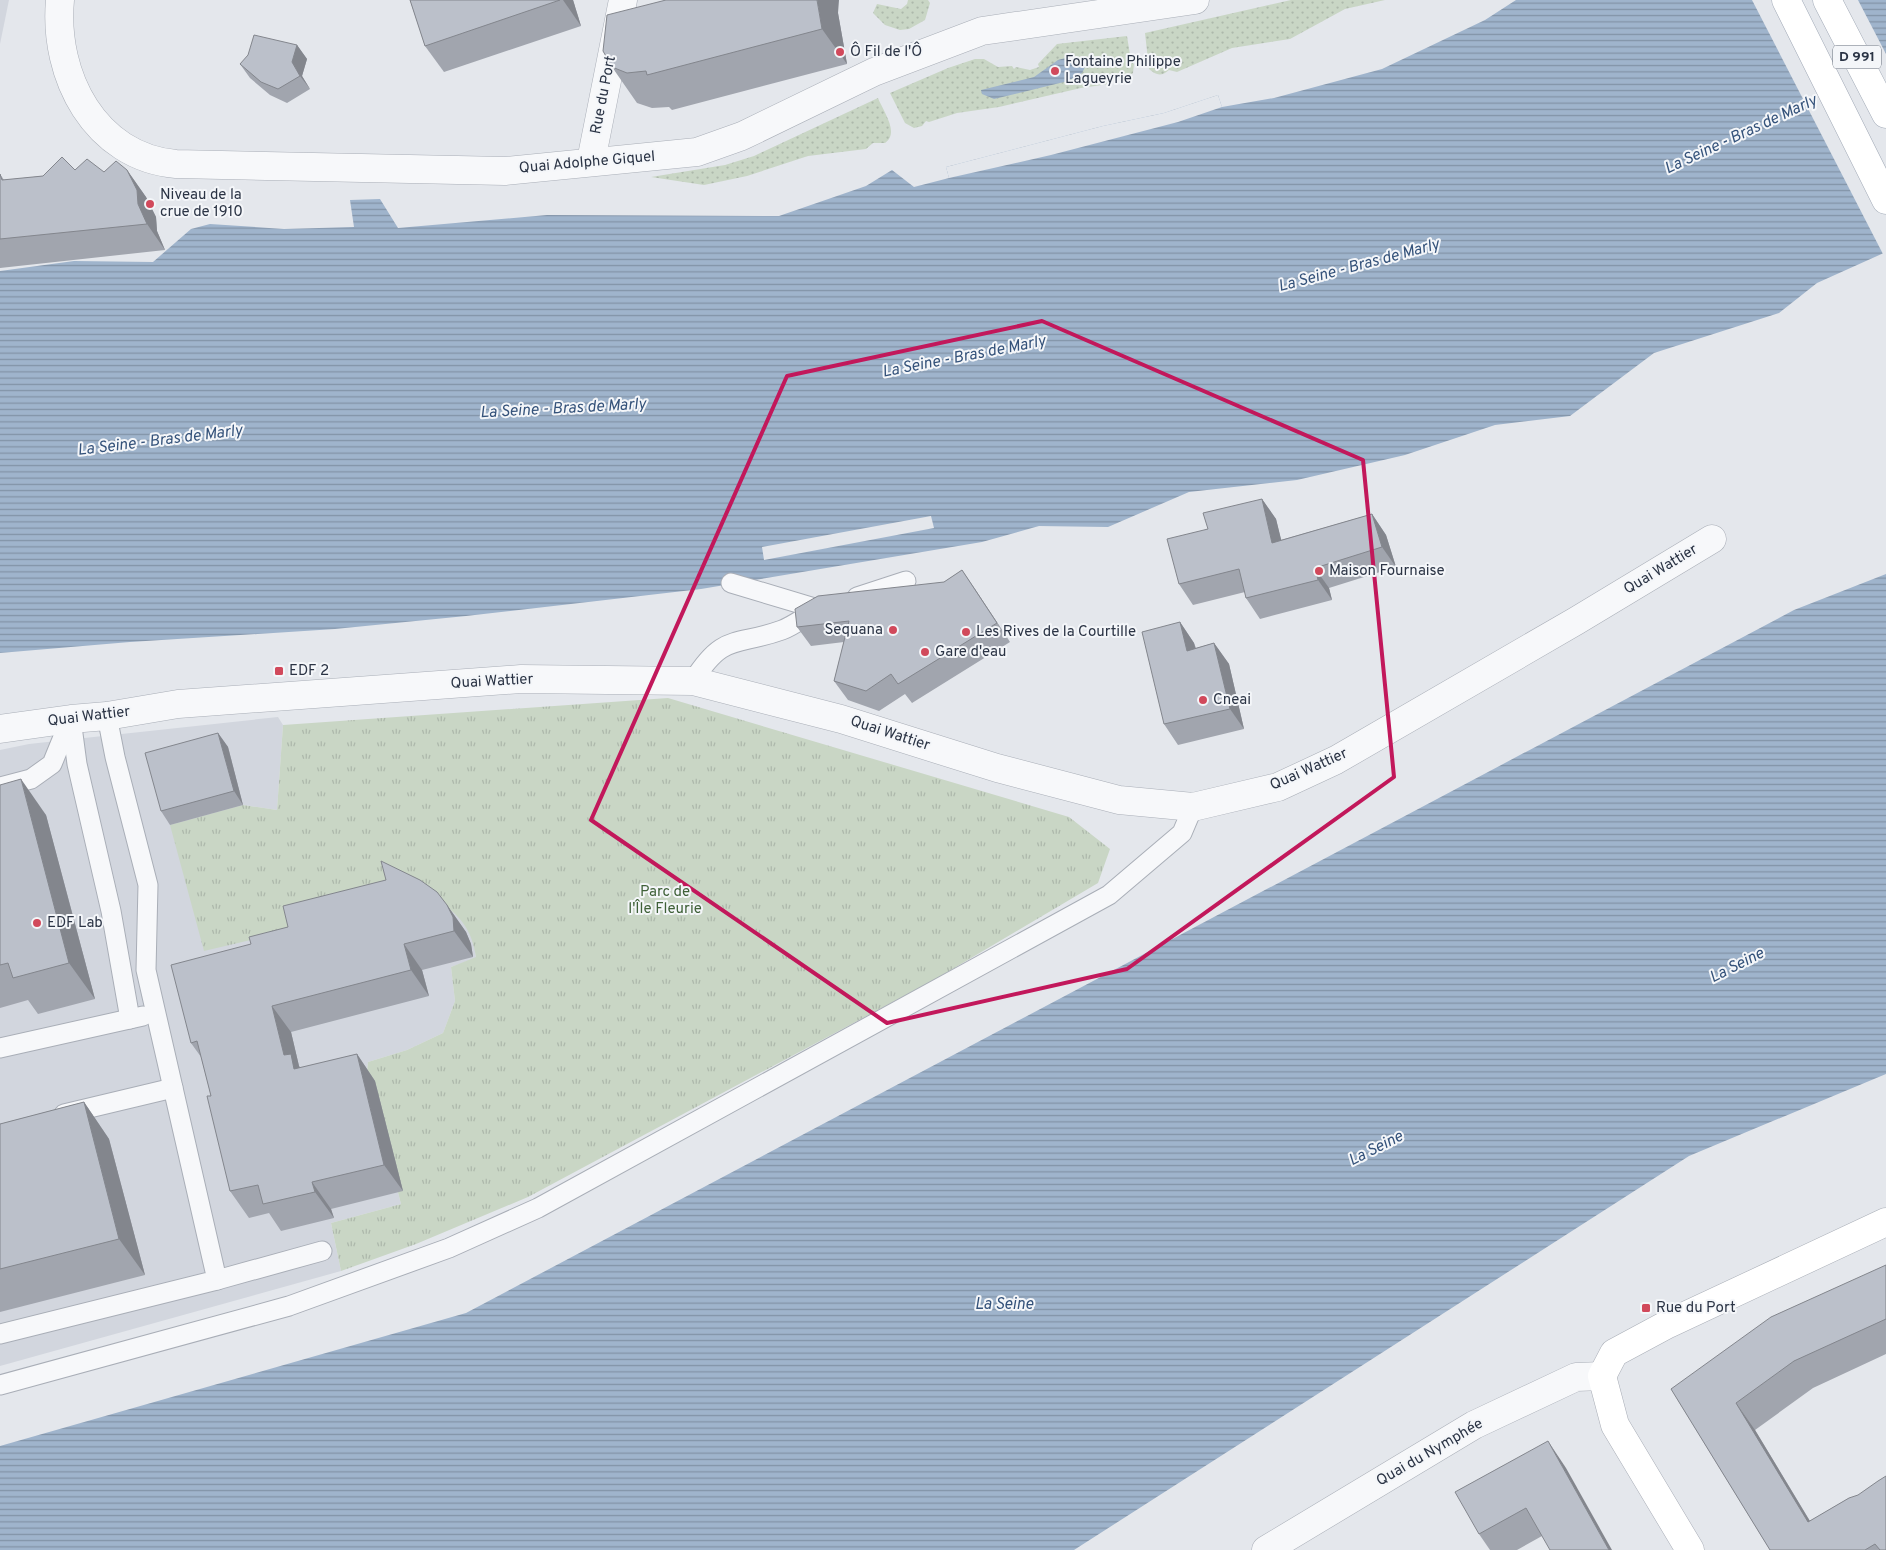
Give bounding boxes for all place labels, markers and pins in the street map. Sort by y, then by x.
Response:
place label: Ô Fil de l'Ô [850,41,922,62]
marker: Ô Fil de l'Ô [834,46,846,58]
place label: Fontaine Philippe Lagueyrie [1065,53,1181,89]
marker: Fontaine Philippe Lagueyrie [1049,65,1061,77]
place label: Niveau de la crue de 1910 [160,186,243,222]
marker: Niveau de la crue de 1910 [144,198,156,210]
place label: Maison Fournaise [1329,562,1445,581]
marker: Maison Fournaise [1313,565,1325,577]
place label: Sequana [824,621,883,640]
place label: Les Rives de la Courtille [976,623,1136,642]
marker: Sequana [887,624,899,636]
marker: Les Rives de la Courtille [960,626,972,638]
place label: Gare d'eau [935,643,1006,662]
marker: Gare d'eau [919,646,931,658]
place label: EDF 2 [289,662,329,681]
marker: EDF 2 [273,665,285,677]
place label: Cneai [1213,691,1251,710]
marker: Cneai [1197,694,1209,706]
place label: EDF Lab [47,914,103,933]
marker: EDF Lab [31,917,43,929]
place label: Rue du Port [1656,1299,1736,1318]
marker: Rue du Port [1640,1302,1652,1314]

